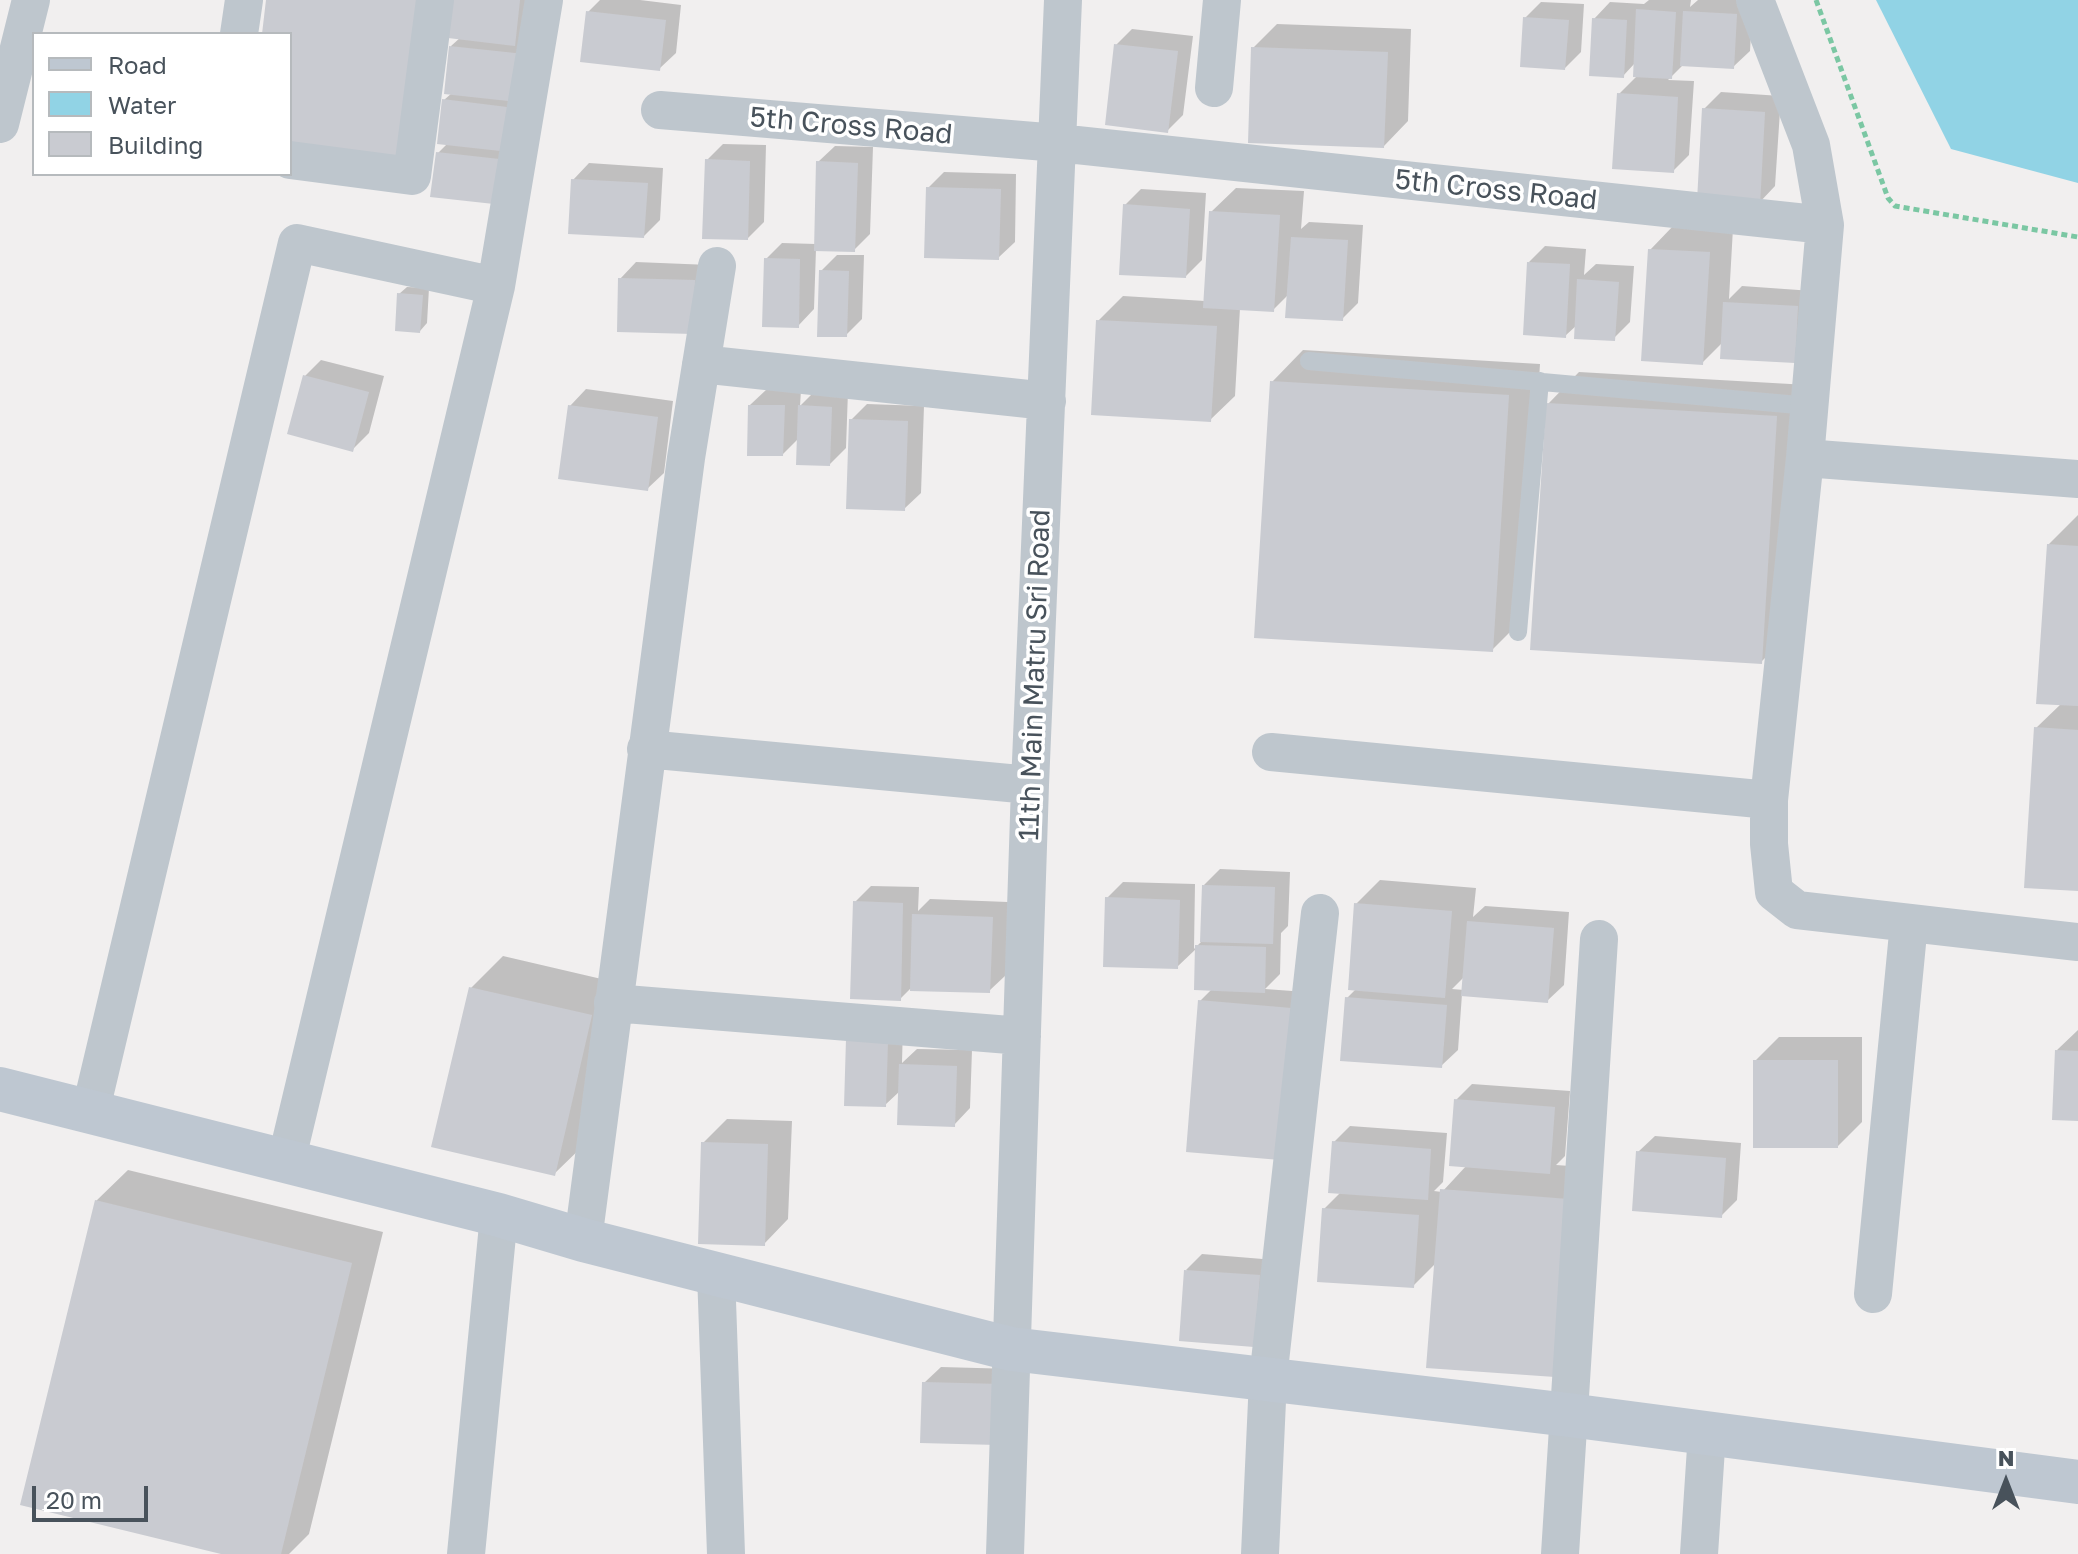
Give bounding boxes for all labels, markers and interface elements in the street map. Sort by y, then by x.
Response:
legend [32,32,292,176]
text: Road [108,50,167,79]
text: Water [108,90,176,119]
street label: 5th Cross Road [748,100,954,152]
text: Building [108,130,203,159]
street label: 5th Cross Road [1393,163,1599,217]
street label: 11th Main Matru Sri Road [1012,509,1058,841]
north arrow [1966,1442,2046,1522]
text: N [1998,1444,2014,1471]
scale bar [36,1470,152,1520]
text: 20 m [46,1485,102,1514]

